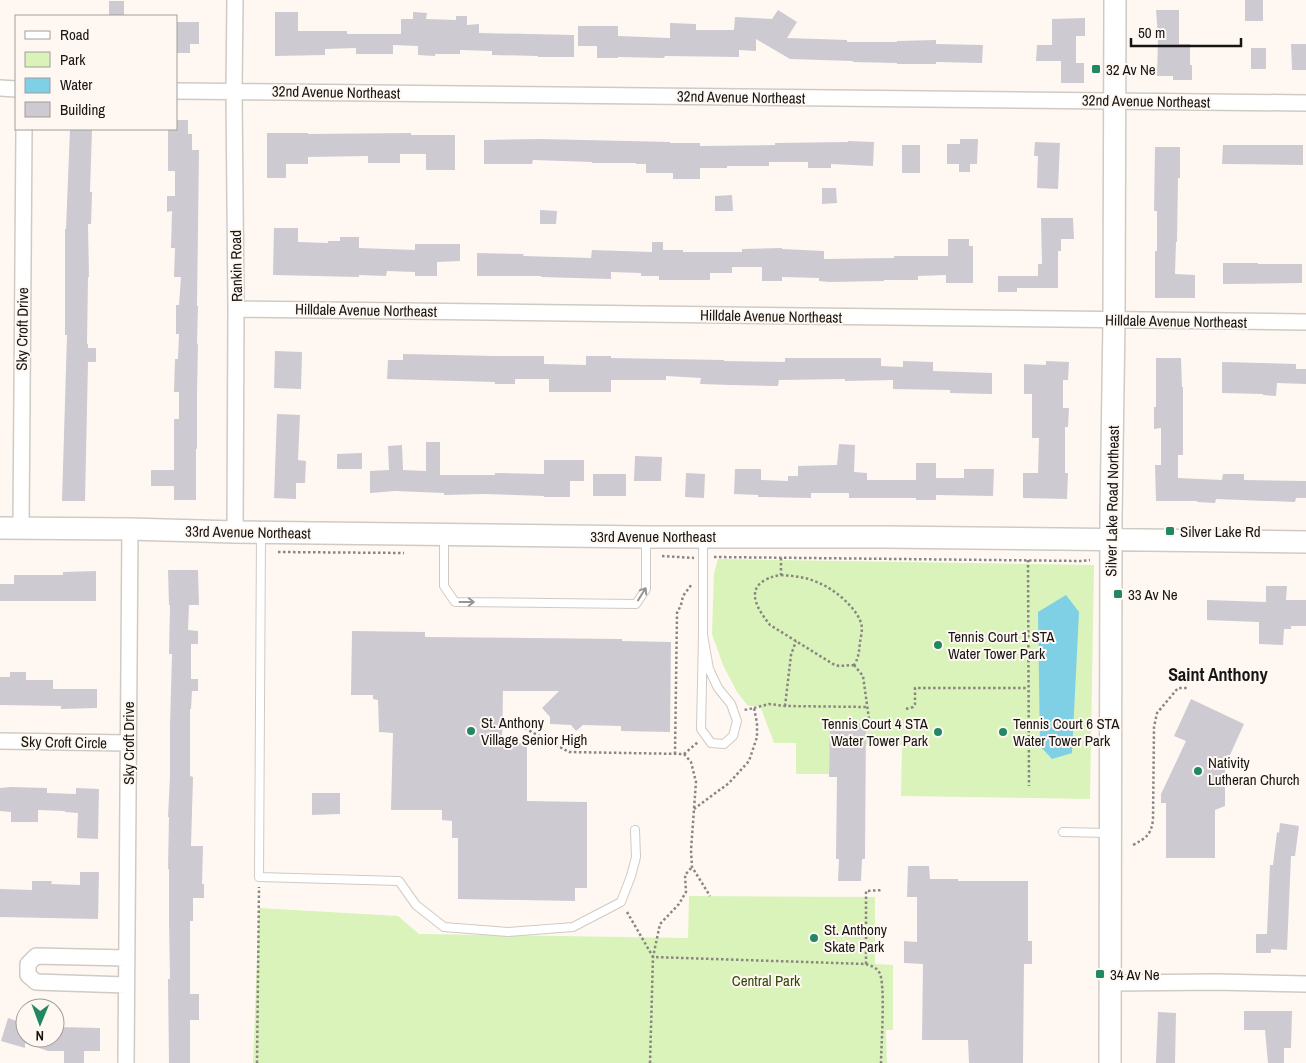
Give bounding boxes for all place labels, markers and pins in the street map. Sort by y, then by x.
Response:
place label: 32 Av Ne [1106,59,1156,80]
marker: 32 Av Ne [1090,63,1102,75]
place label: Silver Lake Rd [1180,521,1261,542]
marker: Silver Lake Rd [1164,525,1176,537]
place label: 33 Av Ne [1128,584,1178,605]
marker: 33 Av Ne [1112,588,1124,600]
place label: Tennis Court 1 STA Water Tower Park [948,626,1055,664]
marker: Tennis Court 1 STA Water Tower Park [932,639,944,651]
place label: St. Anthony Village Senior High [481,712,587,750]
place label: Tennis Court 4 STA Water Tower Park [822,713,929,751]
place label: Tennis Court 6 STA Water Tower Park [1013,713,1120,751]
marker: St. Anthony Village Senior High [465,725,477,737]
marker: Tennis Court 4 STA Water Tower Park [932,726,944,738]
marker: Tennis Court 6 STA Water Tower Park [997,726,1009,738]
place label: Nativity Lutheran Church [1208,752,1300,790]
marker: Nativity Lutheran Church [1192,765,1204,777]
place label: St. Anthony Skate Park [824,919,888,957]
marker: St. Anthony Skate Park [808,932,820,944]
place label: 34 Av Ne [1110,964,1160,985]
marker: 34 Av Ne [1094,968,1106,980]

